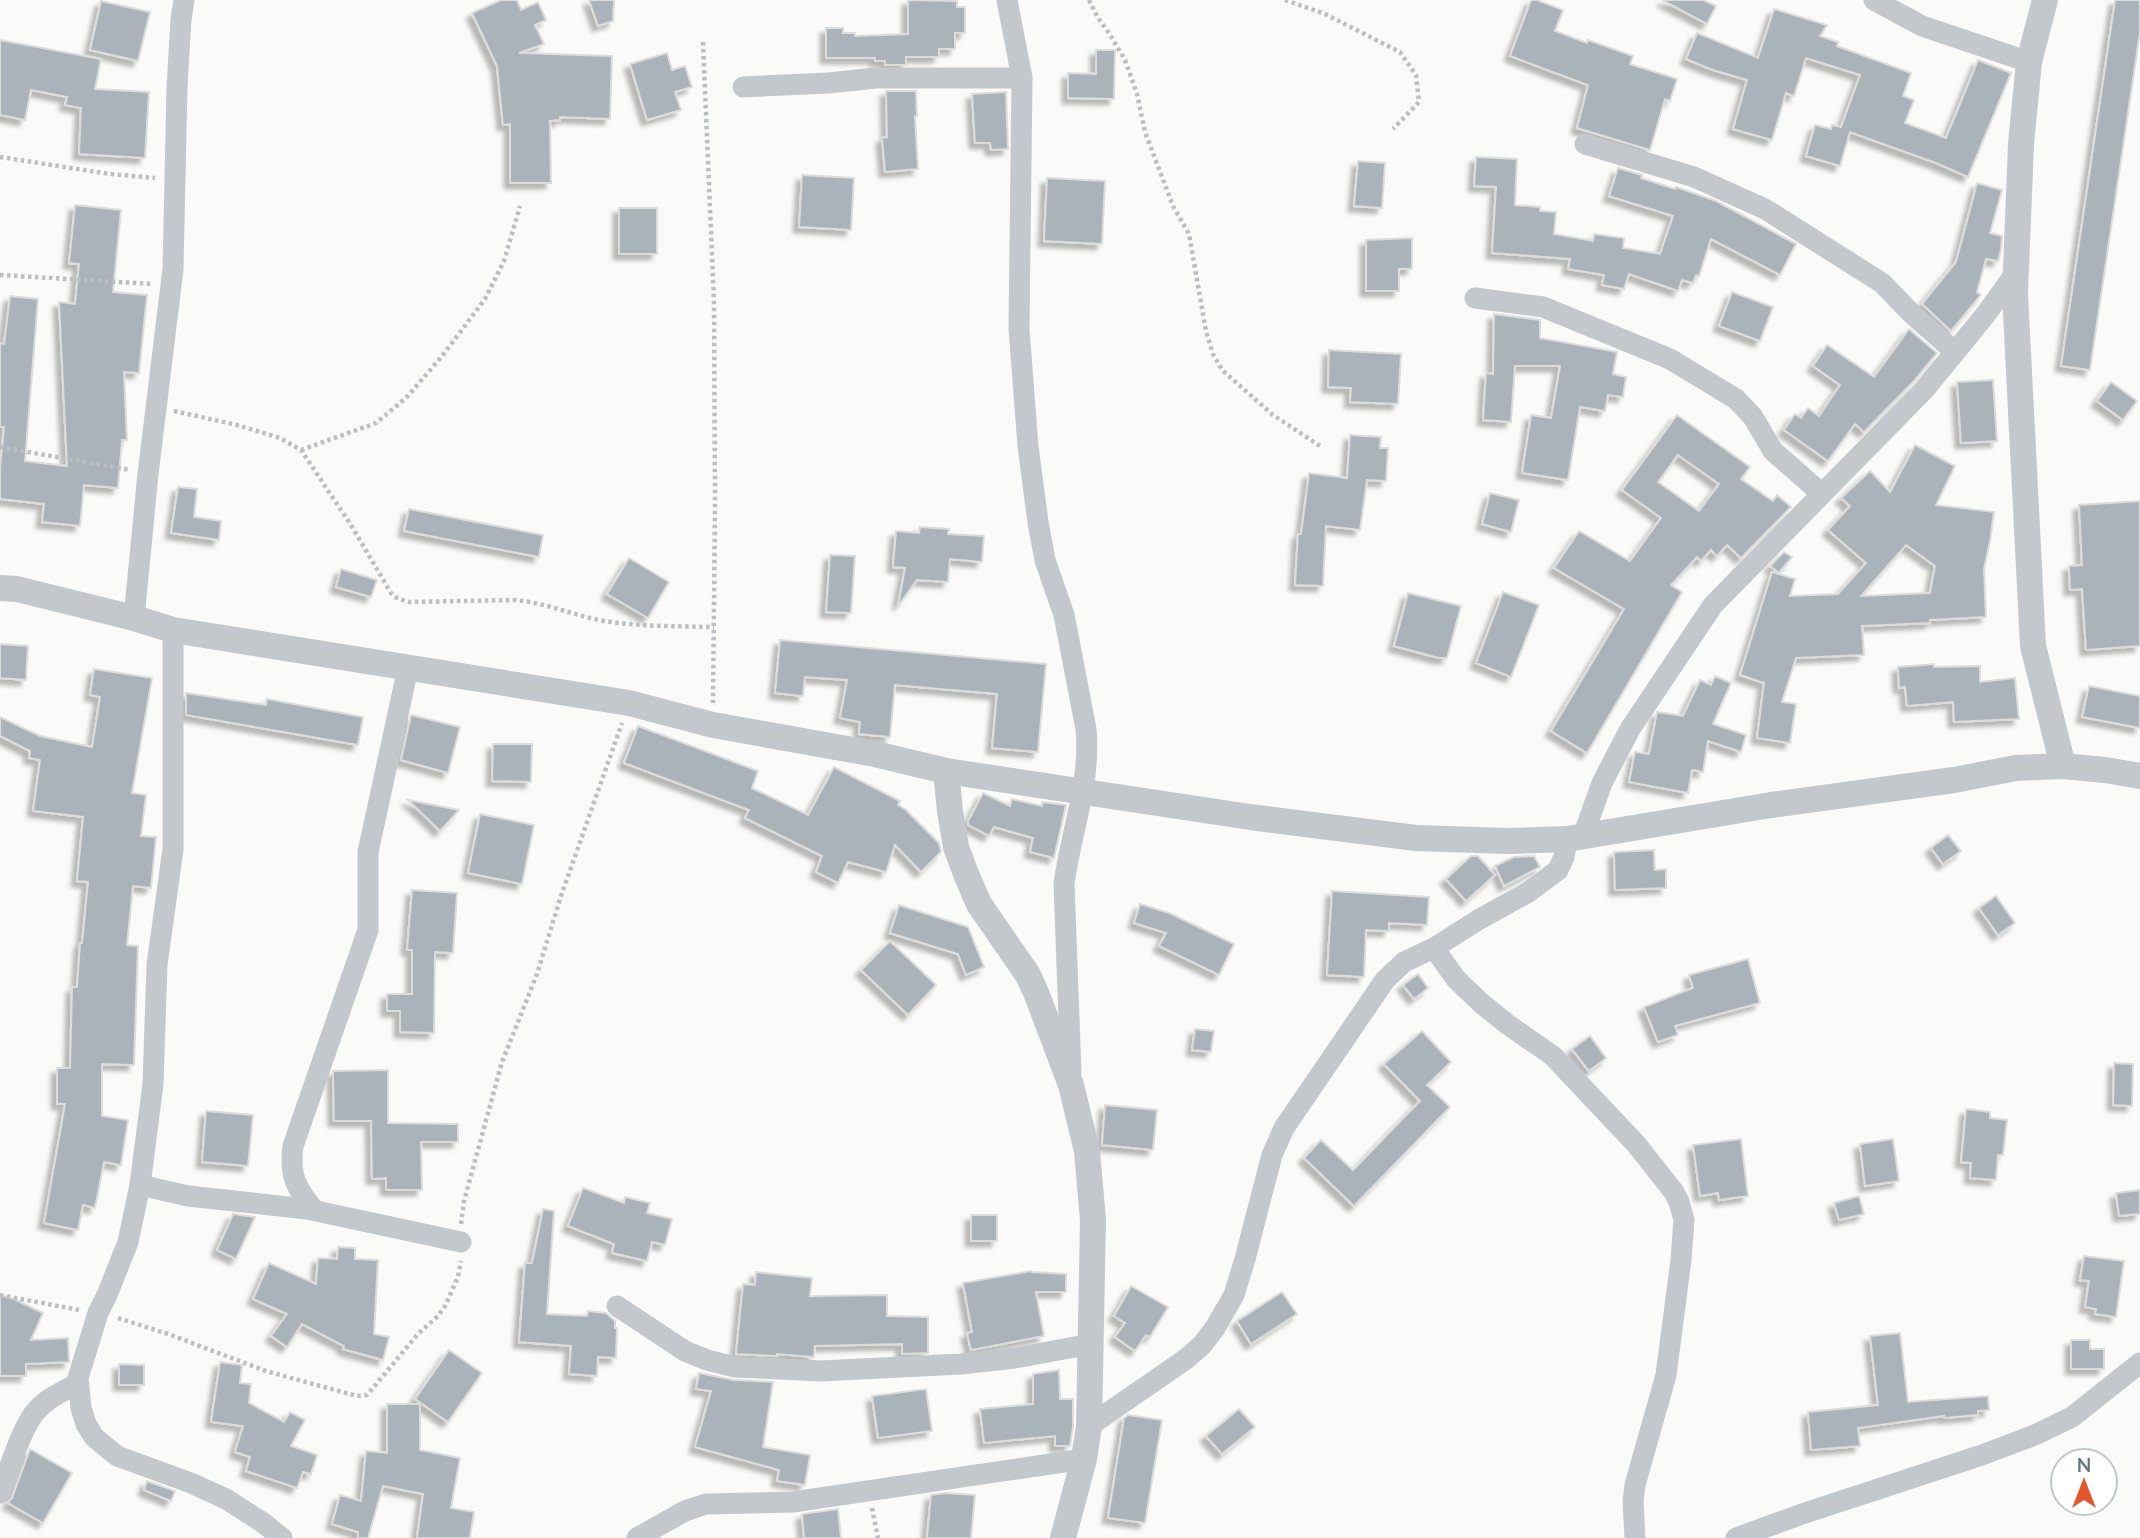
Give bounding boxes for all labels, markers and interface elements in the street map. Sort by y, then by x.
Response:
north arrow [2049,1447,2119,1517]
text: N [2077,1453,2091,1476]

